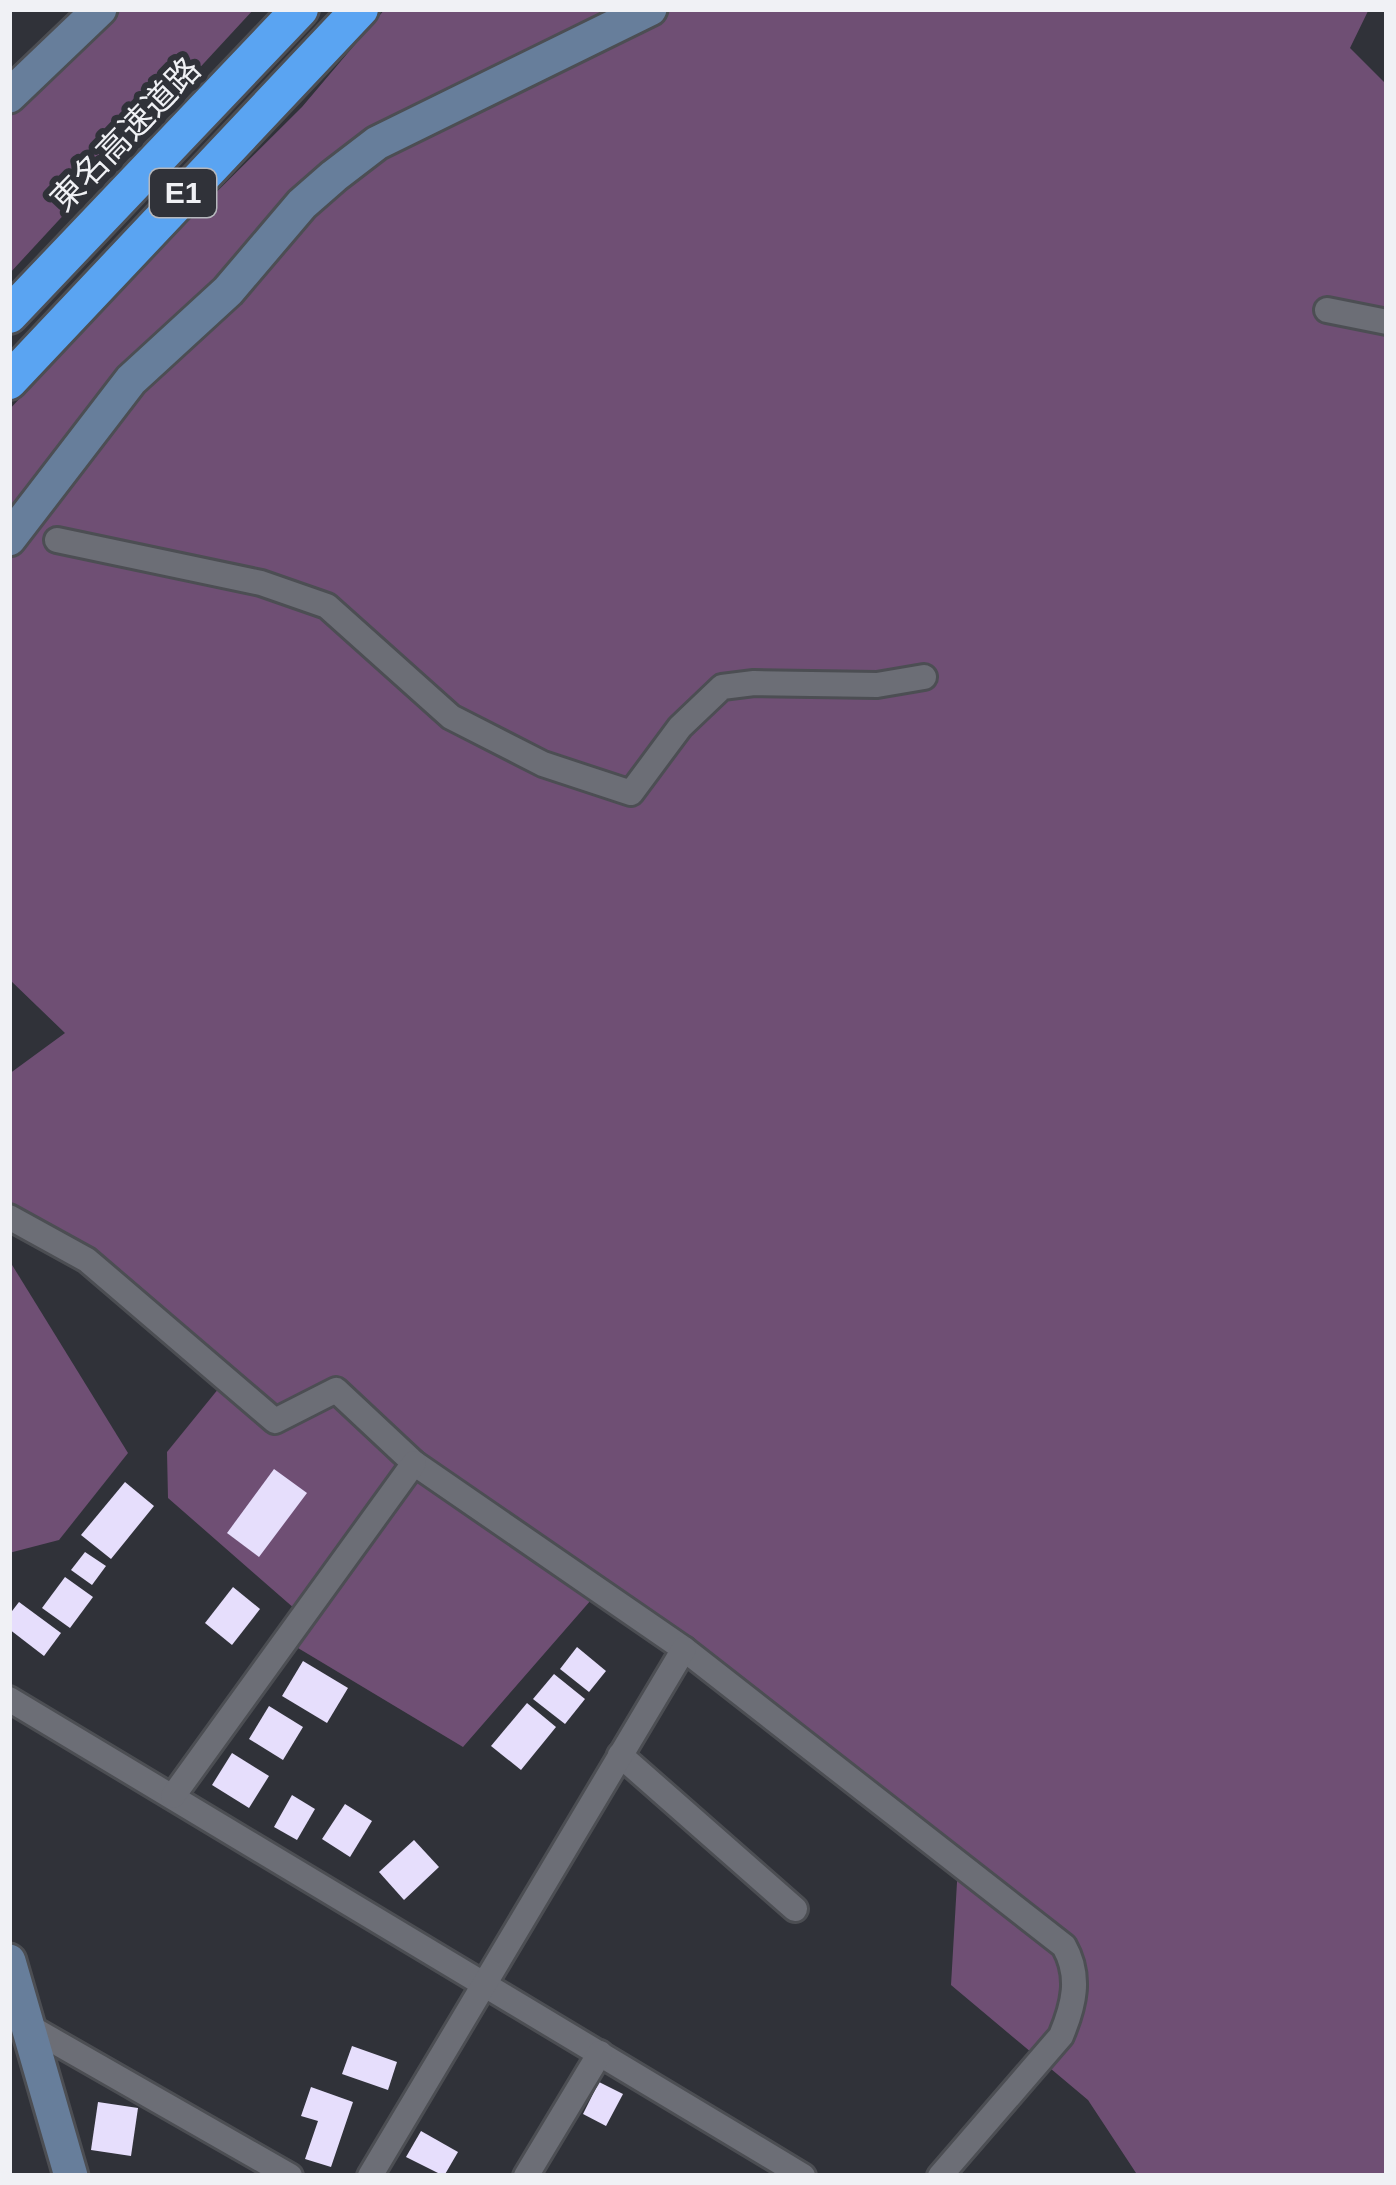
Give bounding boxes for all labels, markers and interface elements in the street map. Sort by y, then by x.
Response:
street label: 東名高速道路 [43,50,207,218]
road number: E1 [150,169,216,217]

